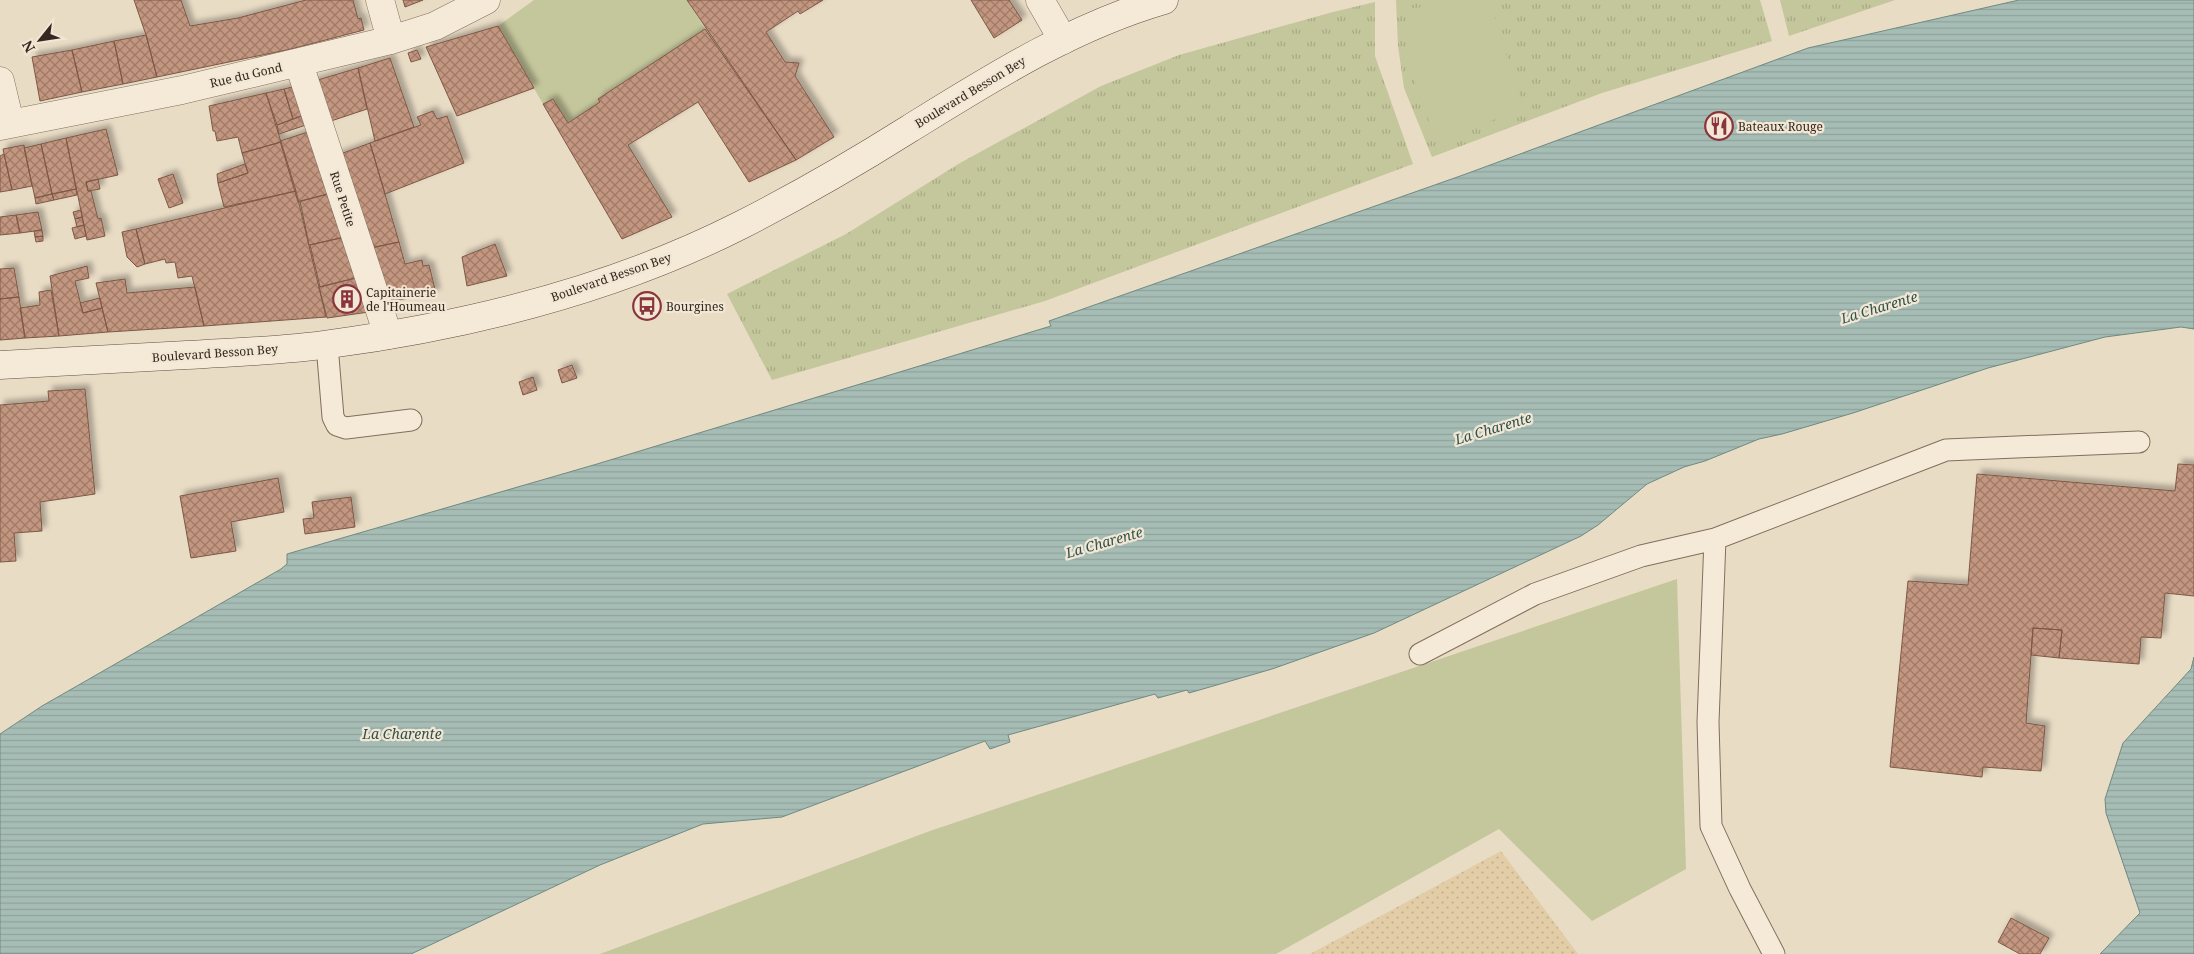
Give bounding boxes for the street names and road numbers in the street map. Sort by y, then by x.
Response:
street label: Boulevard Besson Bey [911,52,1029,132]
street label: Rue du Gond [208,58,284,92]
street label: Rue Petite [326,169,360,229]
street label: Boulevard Besson Bey [549,248,674,306]
street label: Boulevard Besson Bey [151,340,279,366]

